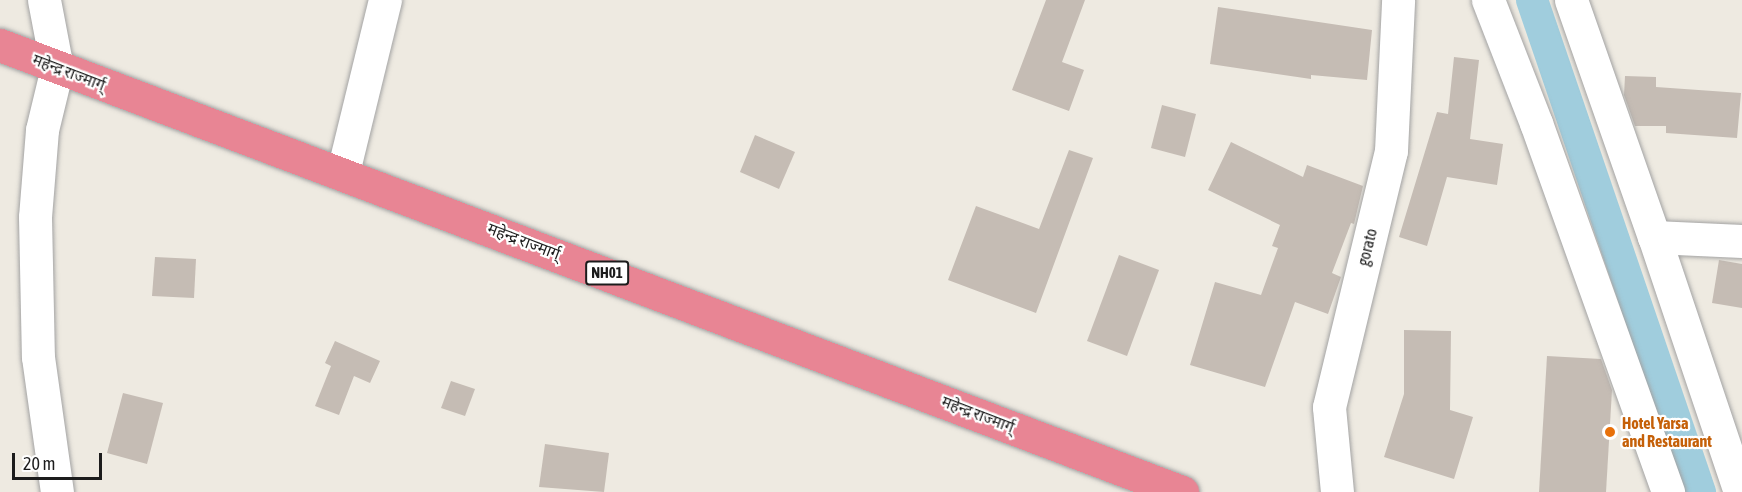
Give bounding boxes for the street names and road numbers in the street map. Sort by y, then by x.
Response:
street label: महेन्द्र राज्मार्ग् [30,49,108,95]
street label: महेन्द्र राज्मार्ग् [485,218,563,264]
street label: gorato [1353,226,1381,268]
road number: NH01 [584,261,630,285]
street label: महेन्द्र राज्मार्ग् [939,391,1017,437]

